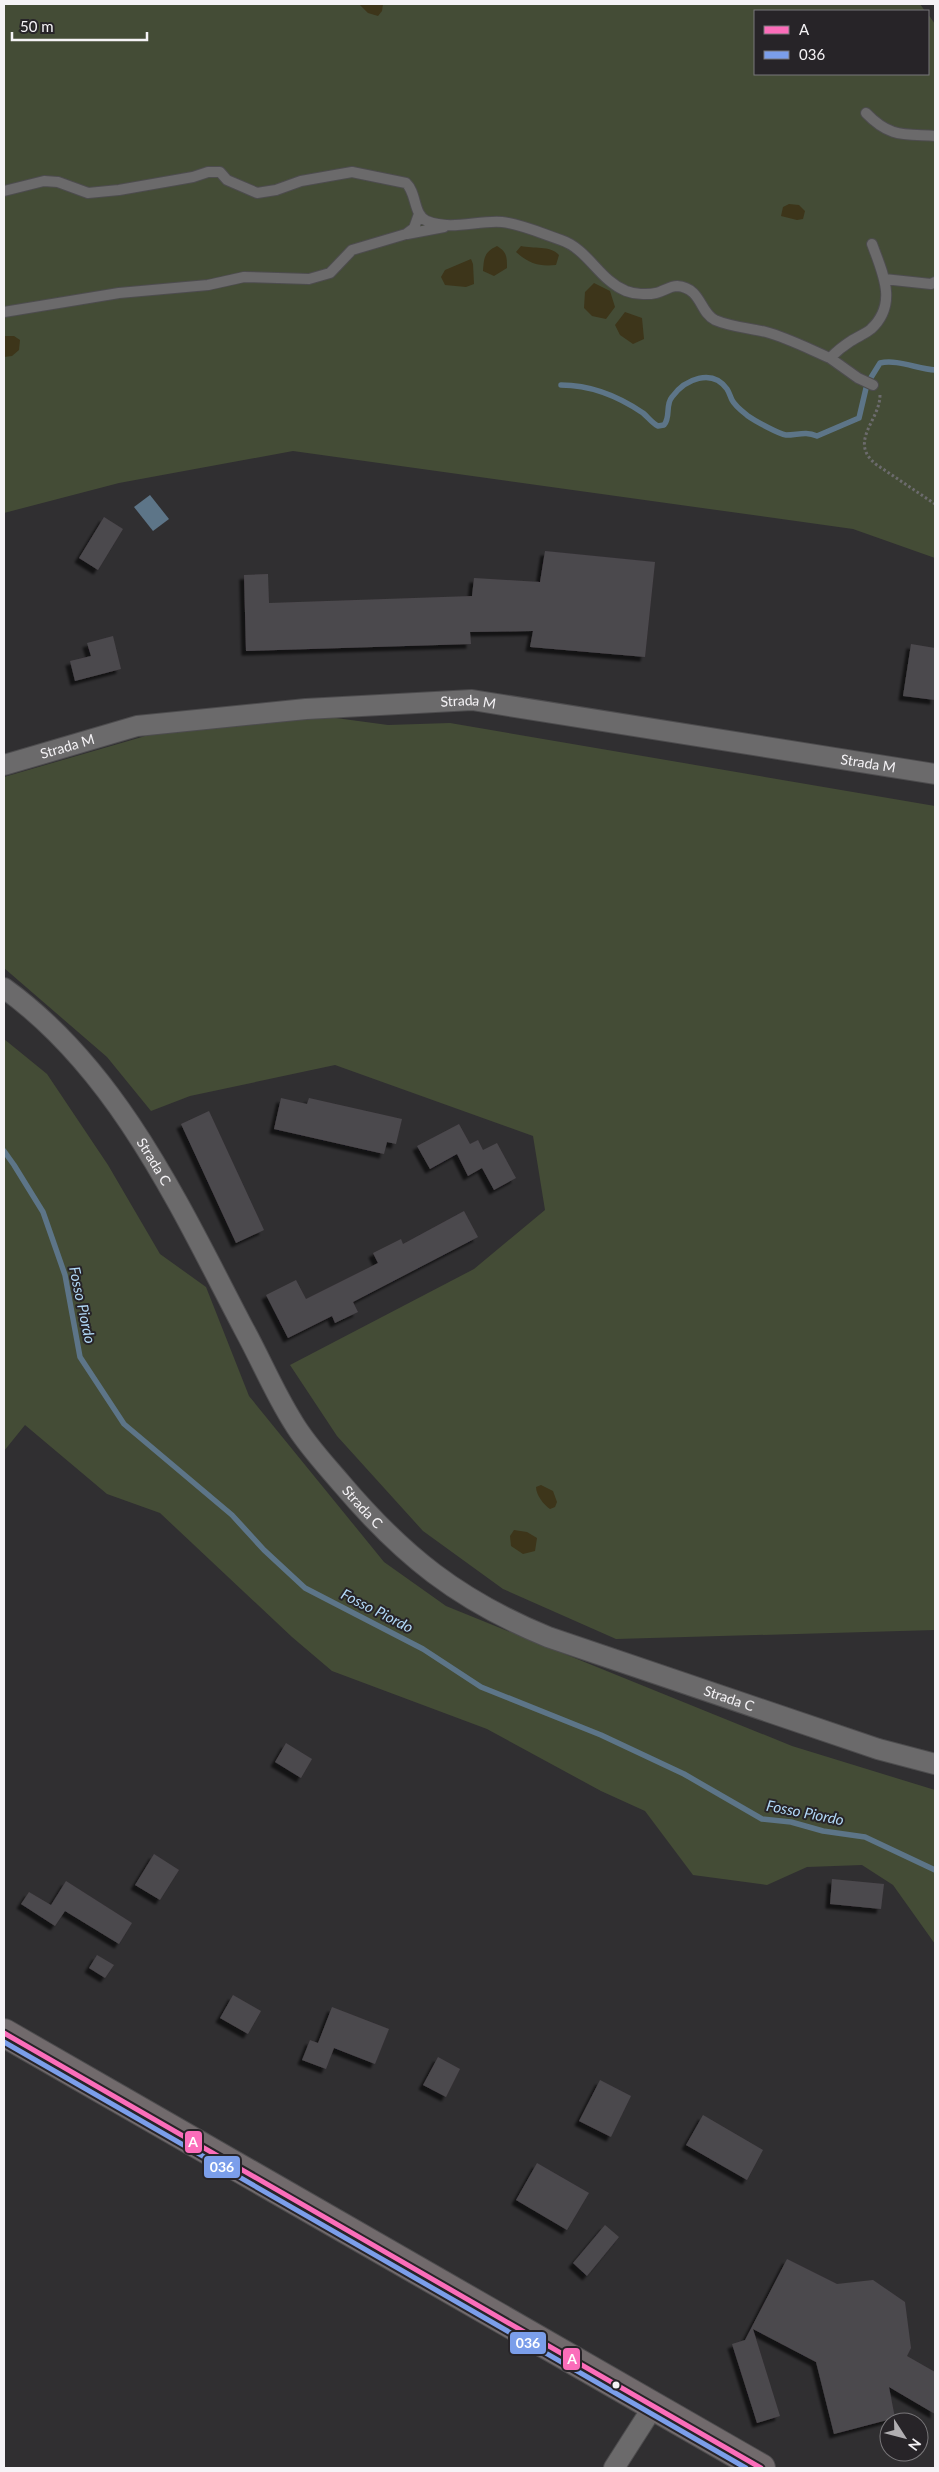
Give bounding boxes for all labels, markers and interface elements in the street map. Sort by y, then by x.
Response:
scale bar [12,10,148,42]
legend [754,10,929,75]
text: 50 m [20,17,54,35]
text: A [799,20,810,38]
text: 036 [799,45,825,63]
street label: Strada M [440,691,497,712]
street label: Strada M [38,730,96,762]
street label: Strada M [840,750,897,776]
street label: Strada C [134,1135,175,1189]
water label: Fosso Piordo [66,1265,100,1345]
street label: Strada C [339,1482,387,1532]
water label: Fosso Piordo [338,1584,417,1636]
street label: Strada C [702,1682,757,1715]
water label: Fosso Piordo [765,1796,846,1828]
line badge: A [184,2130,203,2154]
text: A [187,2133,198,2150]
line badge: 036 [203,2155,241,2179]
text: 036 [210,2158,234,2175]
line badge: 036 [509,2331,547,2355]
text: 036 [516,2334,540,2351]
line badge: A [562,2347,581,2371]
text: A [566,2350,577,2367]
unlabelled marker [611,2380,621,2390]
north arrow [879,2412,929,2462]
text: N [905,2436,925,2454]

